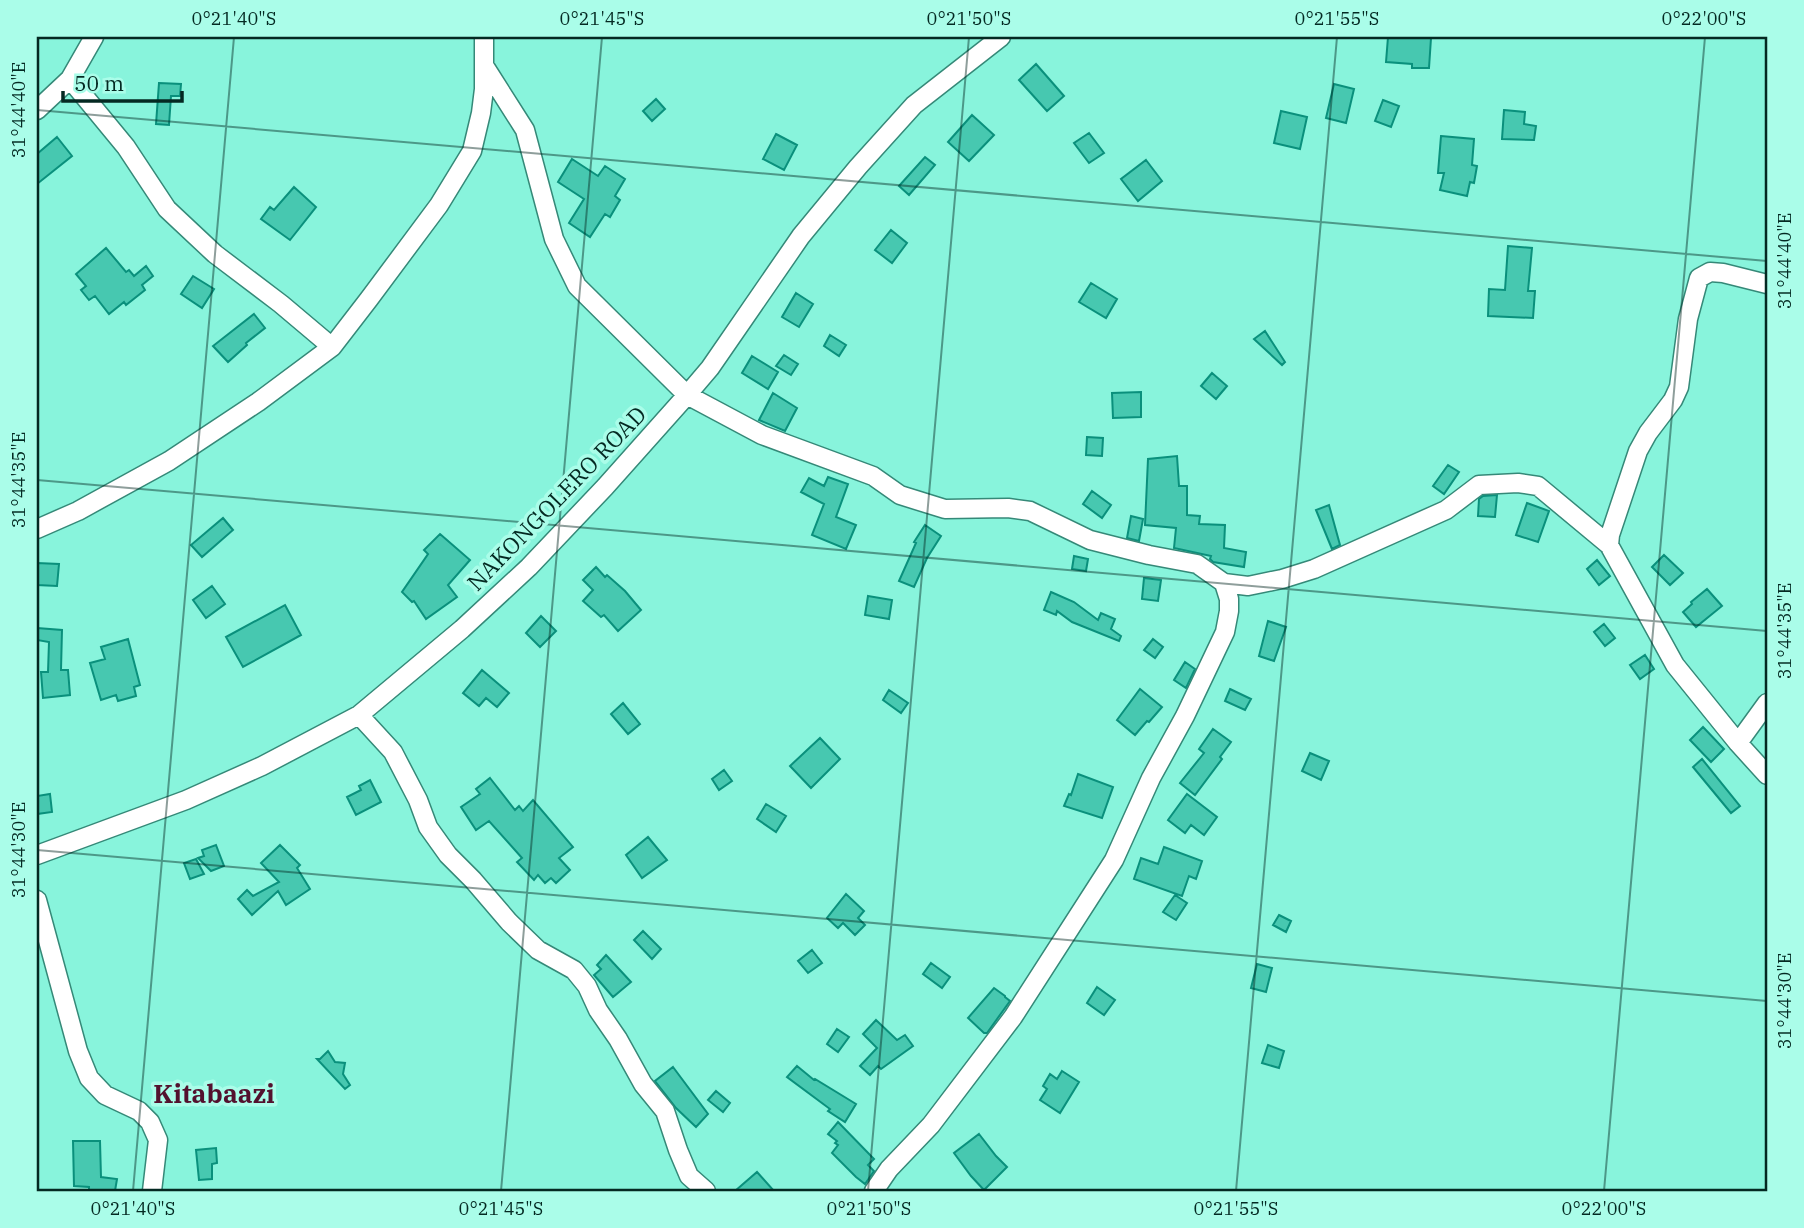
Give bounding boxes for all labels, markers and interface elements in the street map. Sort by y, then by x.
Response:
text: 0°21'40"S [192,7,276,30]
text: 0°21'45"S [560,7,644,30]
text: 0°21'50"S [927,7,1011,30]
text: 0°21'55"S [1295,7,1379,30]
text: 0°22'00"S [1662,7,1746,30]
scale bar [63,60,182,104]
text: 31°44'40"E [7,62,30,158]
text: 50 m [74,69,124,97]
text: 31°44'40"E [1773,213,1796,309]
street label: NAKONGOLERO ROAD [460,399,652,597]
text: 31°44'35"E [7,432,30,528]
text: 31°44'35"E [1773,583,1796,679]
text: 31°44'30"E [7,802,30,898]
text: 31°44'30"E [1773,953,1796,1049]
district label: Kitabaazi [153,1076,275,1110]
text: 0°21'40"S [91,1197,175,1220]
text: 0°21'45"S [459,1197,543,1220]
text: 0°21'50"S [827,1197,911,1220]
text: 0°21'55"S [1194,1197,1278,1220]
text: 0°22'00"S [1562,1197,1646,1220]

